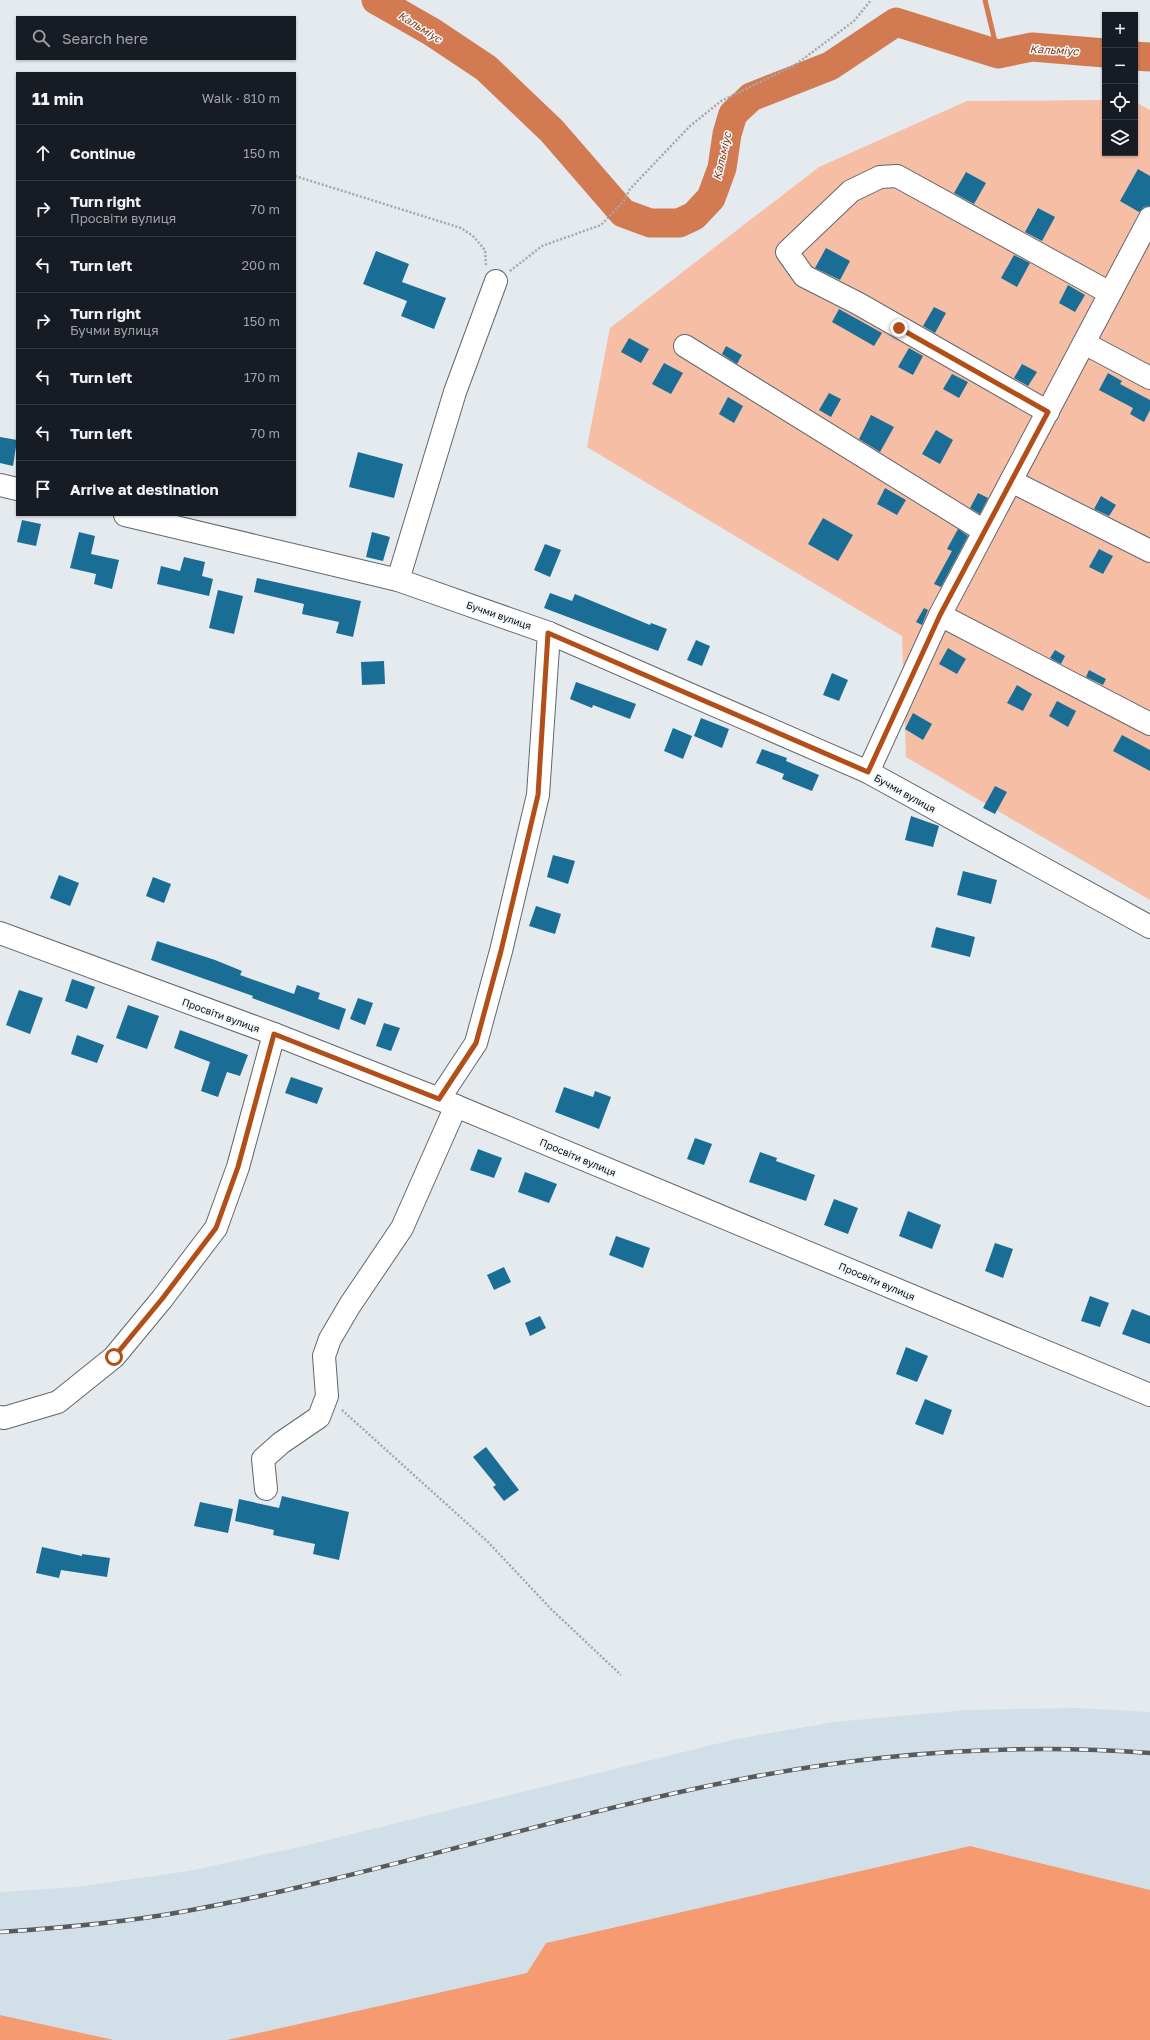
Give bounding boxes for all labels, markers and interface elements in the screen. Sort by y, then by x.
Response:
water label: Кальміус [396,8,445,46]
map controls [1102,12,1138,156]
button: + [1102,12,1138,48]
search box [16,16,296,60]
icon: search [30,27,52,49]
text: Search here [62,29,148,47]
water label: Кальміус [1029,42,1080,58]
button: − [1102,48,1138,84]
button: locate [1102,84,1138,120]
text: 11 min [32,88,84,109]
text: Walk · 810 m [202,90,280,106]
button: layers [1102,120,1138,156]
water label: Кальміус [710,130,735,181]
icon: ahead [32,142,54,164]
text: Continue [70,144,136,162]
text: 150 m [243,145,280,161]
text: Turn right [70,192,141,210]
icon: right [32,198,54,220]
text: 70 m [250,201,280,217]
text: Просвіти вулиця [70,210,176,226]
icon: left [32,254,54,276]
text: Turn left [70,256,132,274]
text: 200 m [242,257,280,273]
text: Turn right [70,304,141,322]
icon: right [32,310,54,332]
text: 150 m [243,313,280,329]
route end [890,319,908,337]
text: Бучми вулиця [70,322,159,338]
icon: left [32,366,54,388]
text: Turn left [70,368,132,386]
text: 170 m [244,369,280,385]
icon: left [32,422,54,444]
text: Turn left [70,424,132,442]
text: 70 m [250,425,280,441]
icon: arrive [32,478,54,500]
text: Arrive at destination [70,480,219,498]
street label: Бучми вулиця [465,598,533,632]
street label: Бучми вулиця [872,771,938,815]
street label: Просвіти вулиця [181,995,261,1035]
street label: Просвіти вулиця [538,1136,618,1178]
street label: Просвіти вулиця [837,1260,917,1302]
route start [105,1348,123,1366]

